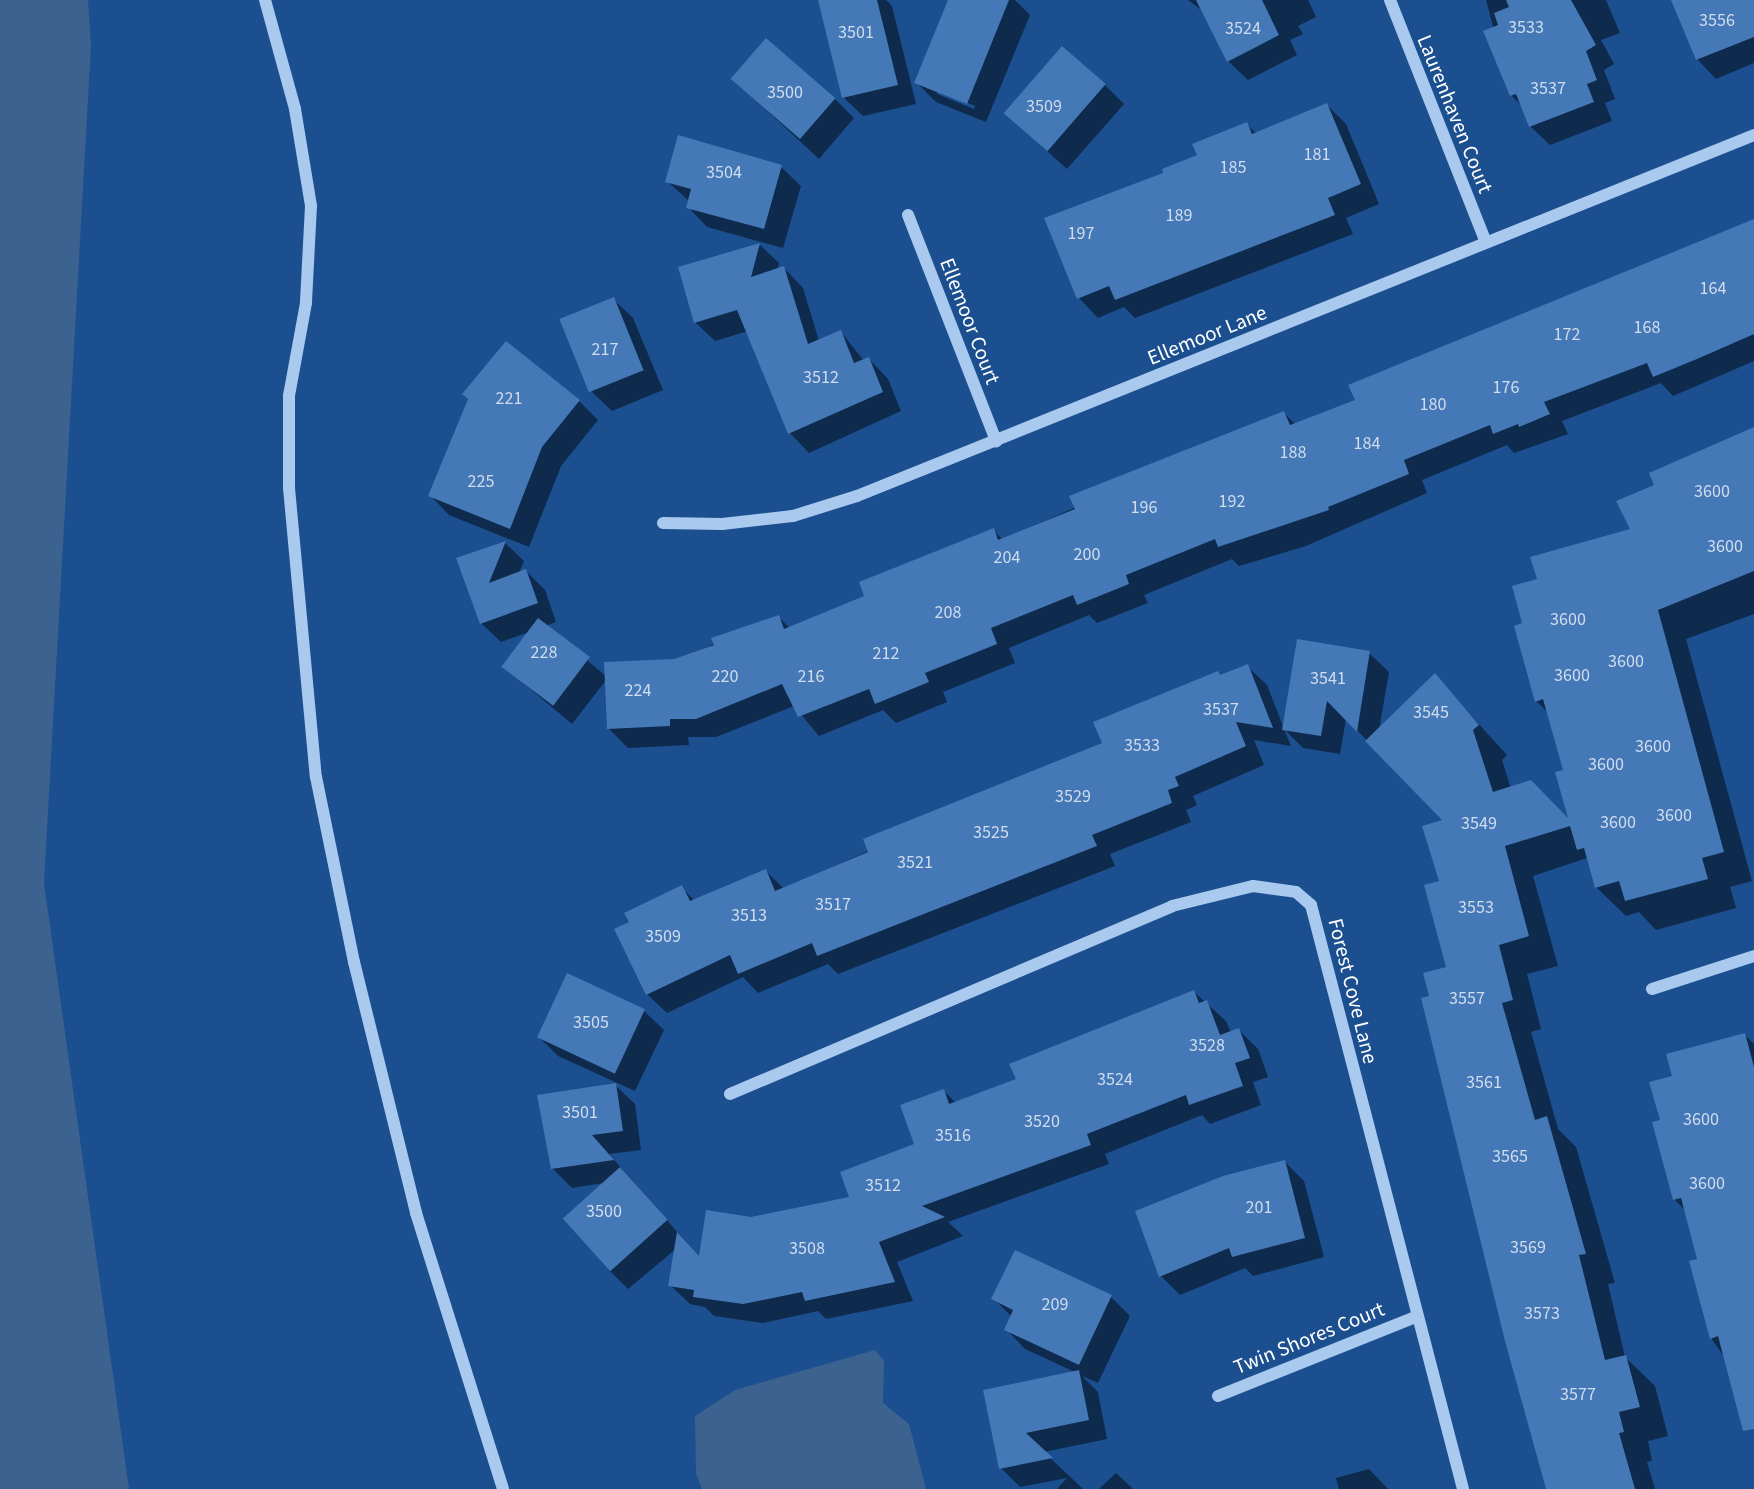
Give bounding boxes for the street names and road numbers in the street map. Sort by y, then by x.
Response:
street label: Laurenhaven Court [1412,31,1498,197]
street label: Ellemoor Court [934,254,1006,388]
street label: Ellemoor Lane [1144,300,1270,370]
street label: Forest Cove Lane [1323,916,1383,1066]
street label: Twin Shores Court [1230,1296,1388,1380]

